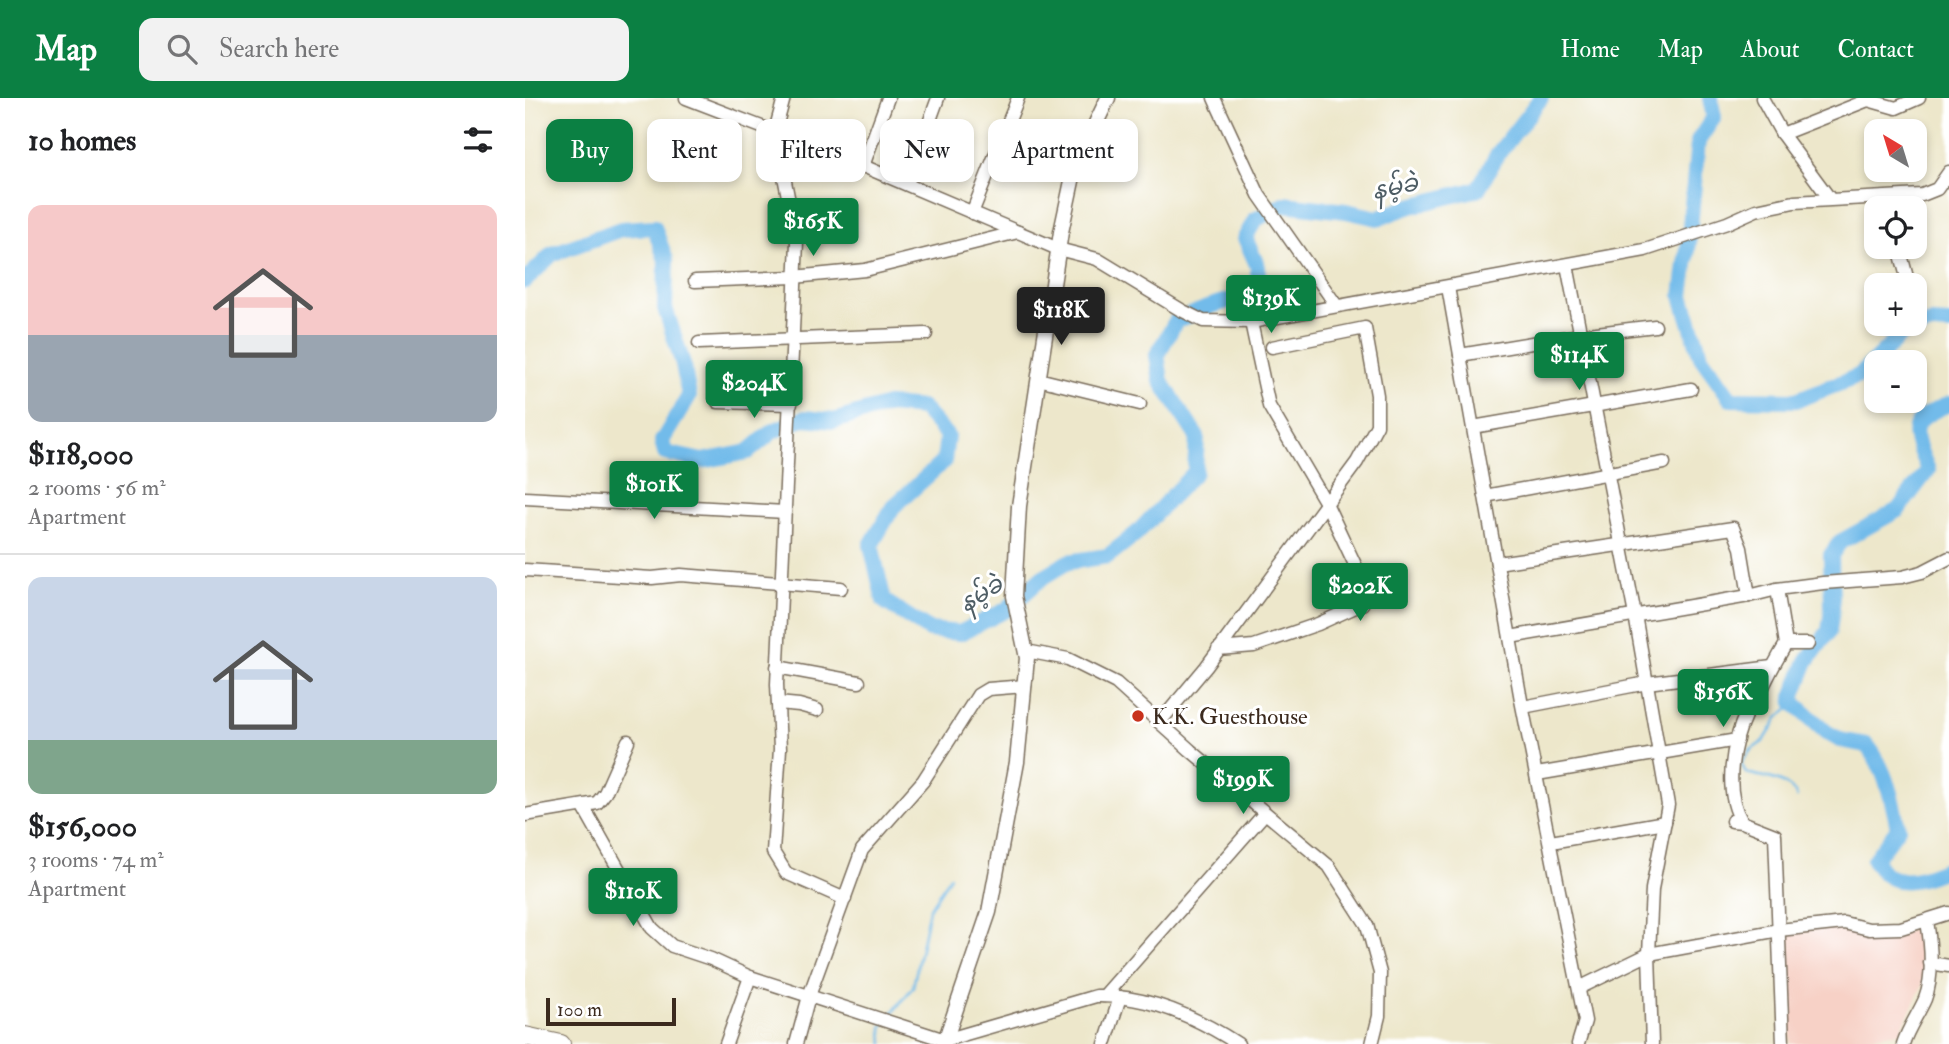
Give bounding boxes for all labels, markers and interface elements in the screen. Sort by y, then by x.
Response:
search box [139,18,629,81]
text: Map [35,29,97,70]
icon: search [163,30,201,68]
text: Search here [219,33,339,65]
text: Home [1560,34,1620,65]
text: Map [1658,34,1703,65]
text: About [1741,34,1800,65]
text: Contact [1838,34,1914,65]
chip: Buy [546,119,633,182]
chip: Rent [647,119,742,182]
chip: Filters [756,119,866,182]
chip: New [880,119,974,182]
chip: Apartment [988,119,1138,182]
north arrow [1864,119,1927,182]
map controls [1864,119,1927,413]
icon: filters [459,121,497,159]
text: 10 homes [28,122,136,159]
water label: နမ့်ခဲ [1369,165,1422,211]
button: locate [1864,196,1927,259]
pin: $165K [764,198,862,258]
text: $165K [784,206,842,235]
icon: home [200,250,326,376]
button: + [1864,273,1927,336]
pin: $139K [1222,275,1320,335]
text: $139K [1242,283,1300,312]
pin: $118K [1012,288,1110,347]
text: $118K [1033,295,1089,324]
pin: $114K [1530,332,1628,392]
text: $114K [1550,340,1608,369]
button: − [1864,350,1927,413]
pin: $204K [705,360,803,420]
text: $204K [722,368,786,397]
text: $118,000 [28,436,134,473]
pin: $101K [605,462,703,521]
text: $101K [625,469,683,498]
text: 2 rooms · 56 m² [28,473,166,502]
text: Apartment [28,502,126,531]
pin: $202K [1311,564,1409,623]
water label: နမ့်ခဲ [952,567,1012,623]
text: $202K [1328,571,1392,600]
icon: home [200,622,326,748]
pin: $156K [1674,670,1772,729]
text: $156K [1694,677,1752,706]
place label: K.K. Guesthouse [1152,702,1308,731]
marker: K.K. Guesthouse [1130,708,1146,724]
pin: $199K [1194,756,1292,816]
text: $199K [1213,764,1273,793]
text: $156,000 [28,808,137,845]
text: 3 rooms · 74 m² [28,845,164,874]
pin: $110K [584,868,682,928]
text: Apartment [28,874,126,903]
text: $110K [604,876,662,905]
scale bar [546,995,675,1027]
text: 100 m [557,998,602,1022]

